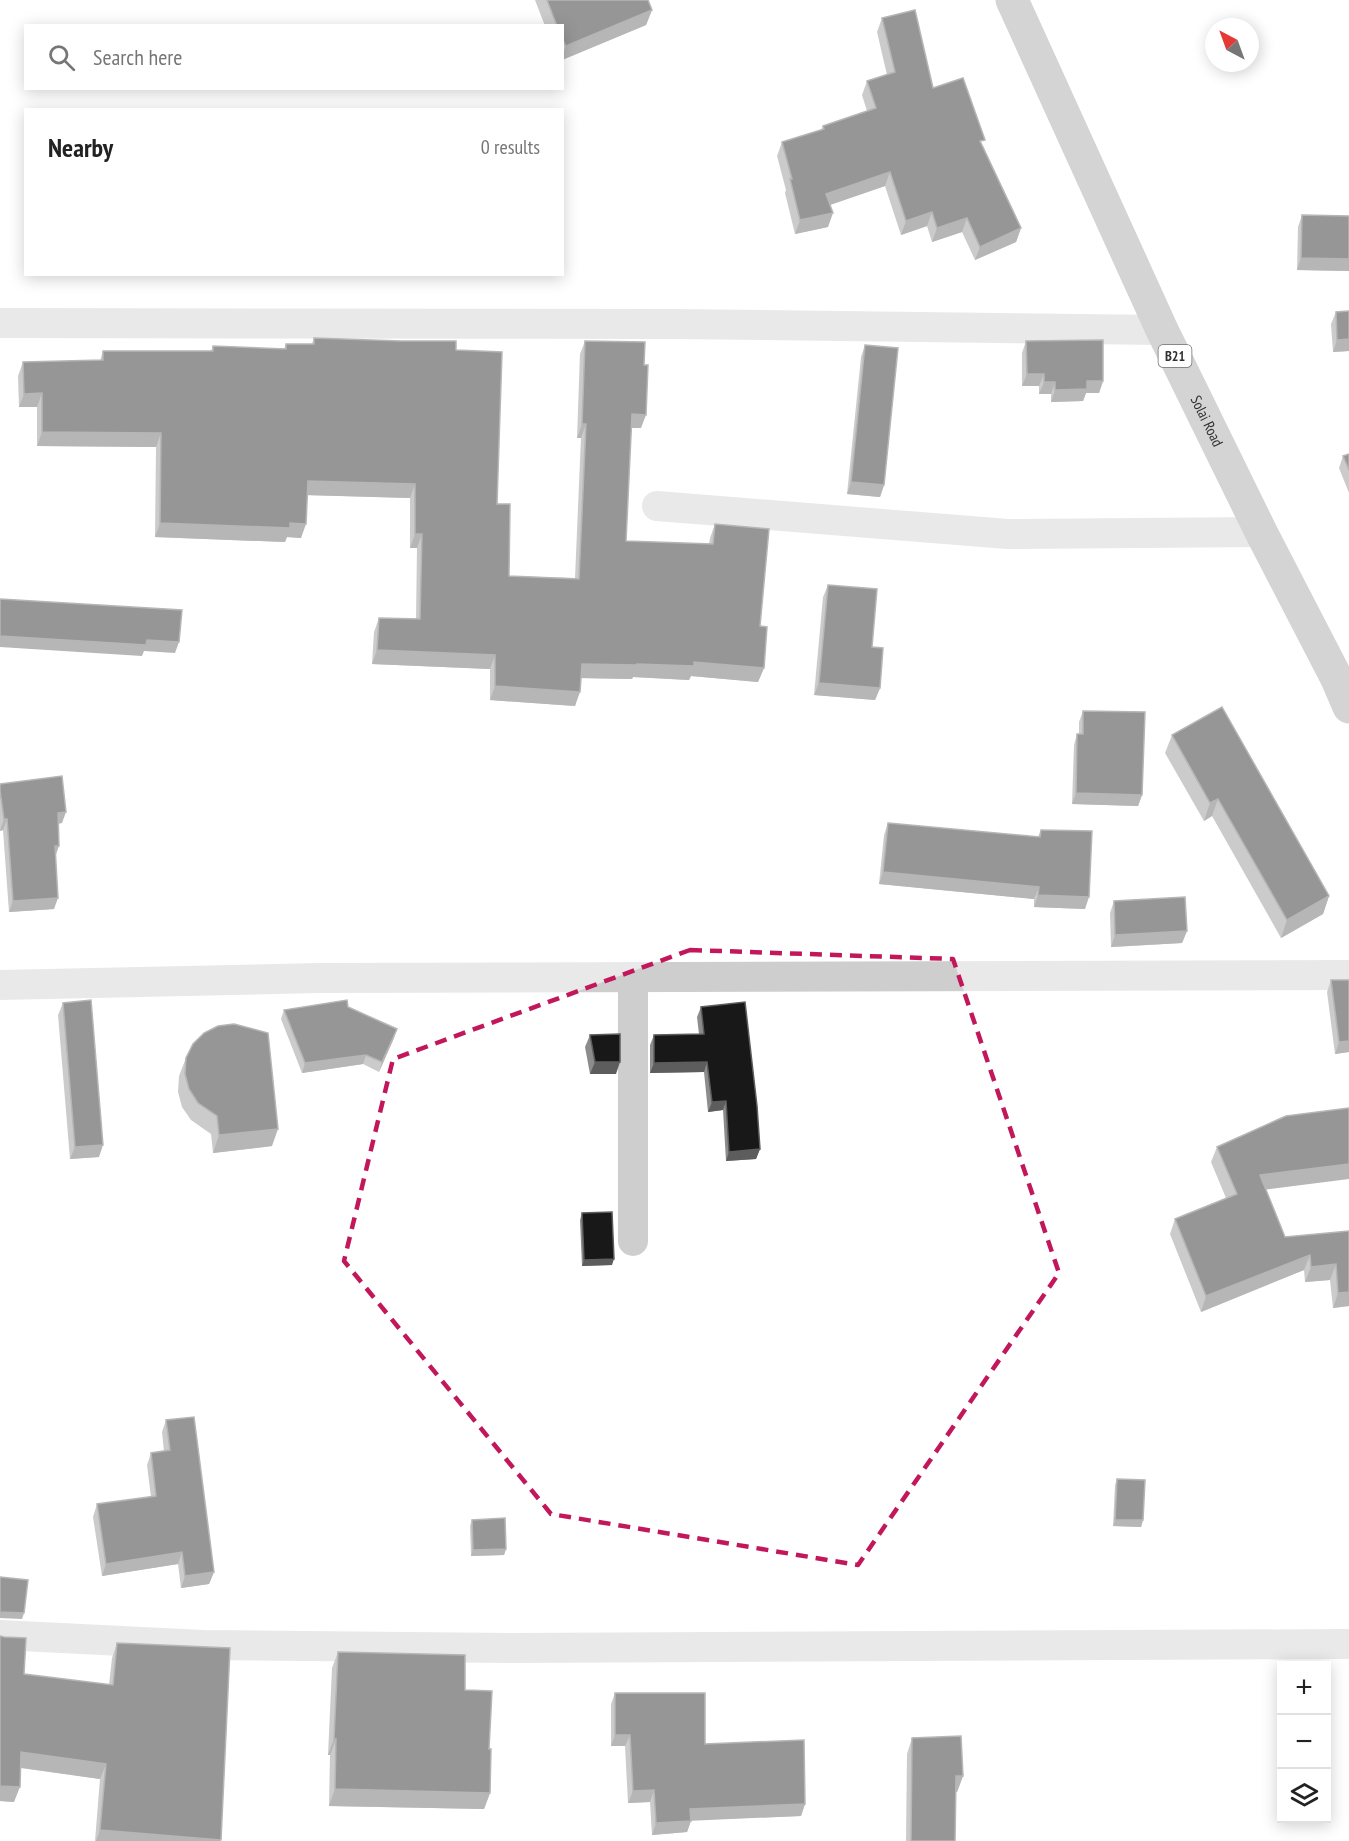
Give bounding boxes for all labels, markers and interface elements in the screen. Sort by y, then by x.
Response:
north arrow [1205,18,1259,72]
search box [24,24,564,90]
icon: search [45,41,78,74]
text: Search here [93,43,182,71]
text: Nearby [48,131,113,164]
text: 0 results [481,134,540,160]
road number: B21 [1158,345,1192,367]
street label: Solai Road [1187,392,1228,450]
map controls [1277,1661,1331,1823]
button: + [1277,1661,1331,1715]
button: − [1277,1715,1331,1769]
button: layers [1277,1769,1331,1823]

